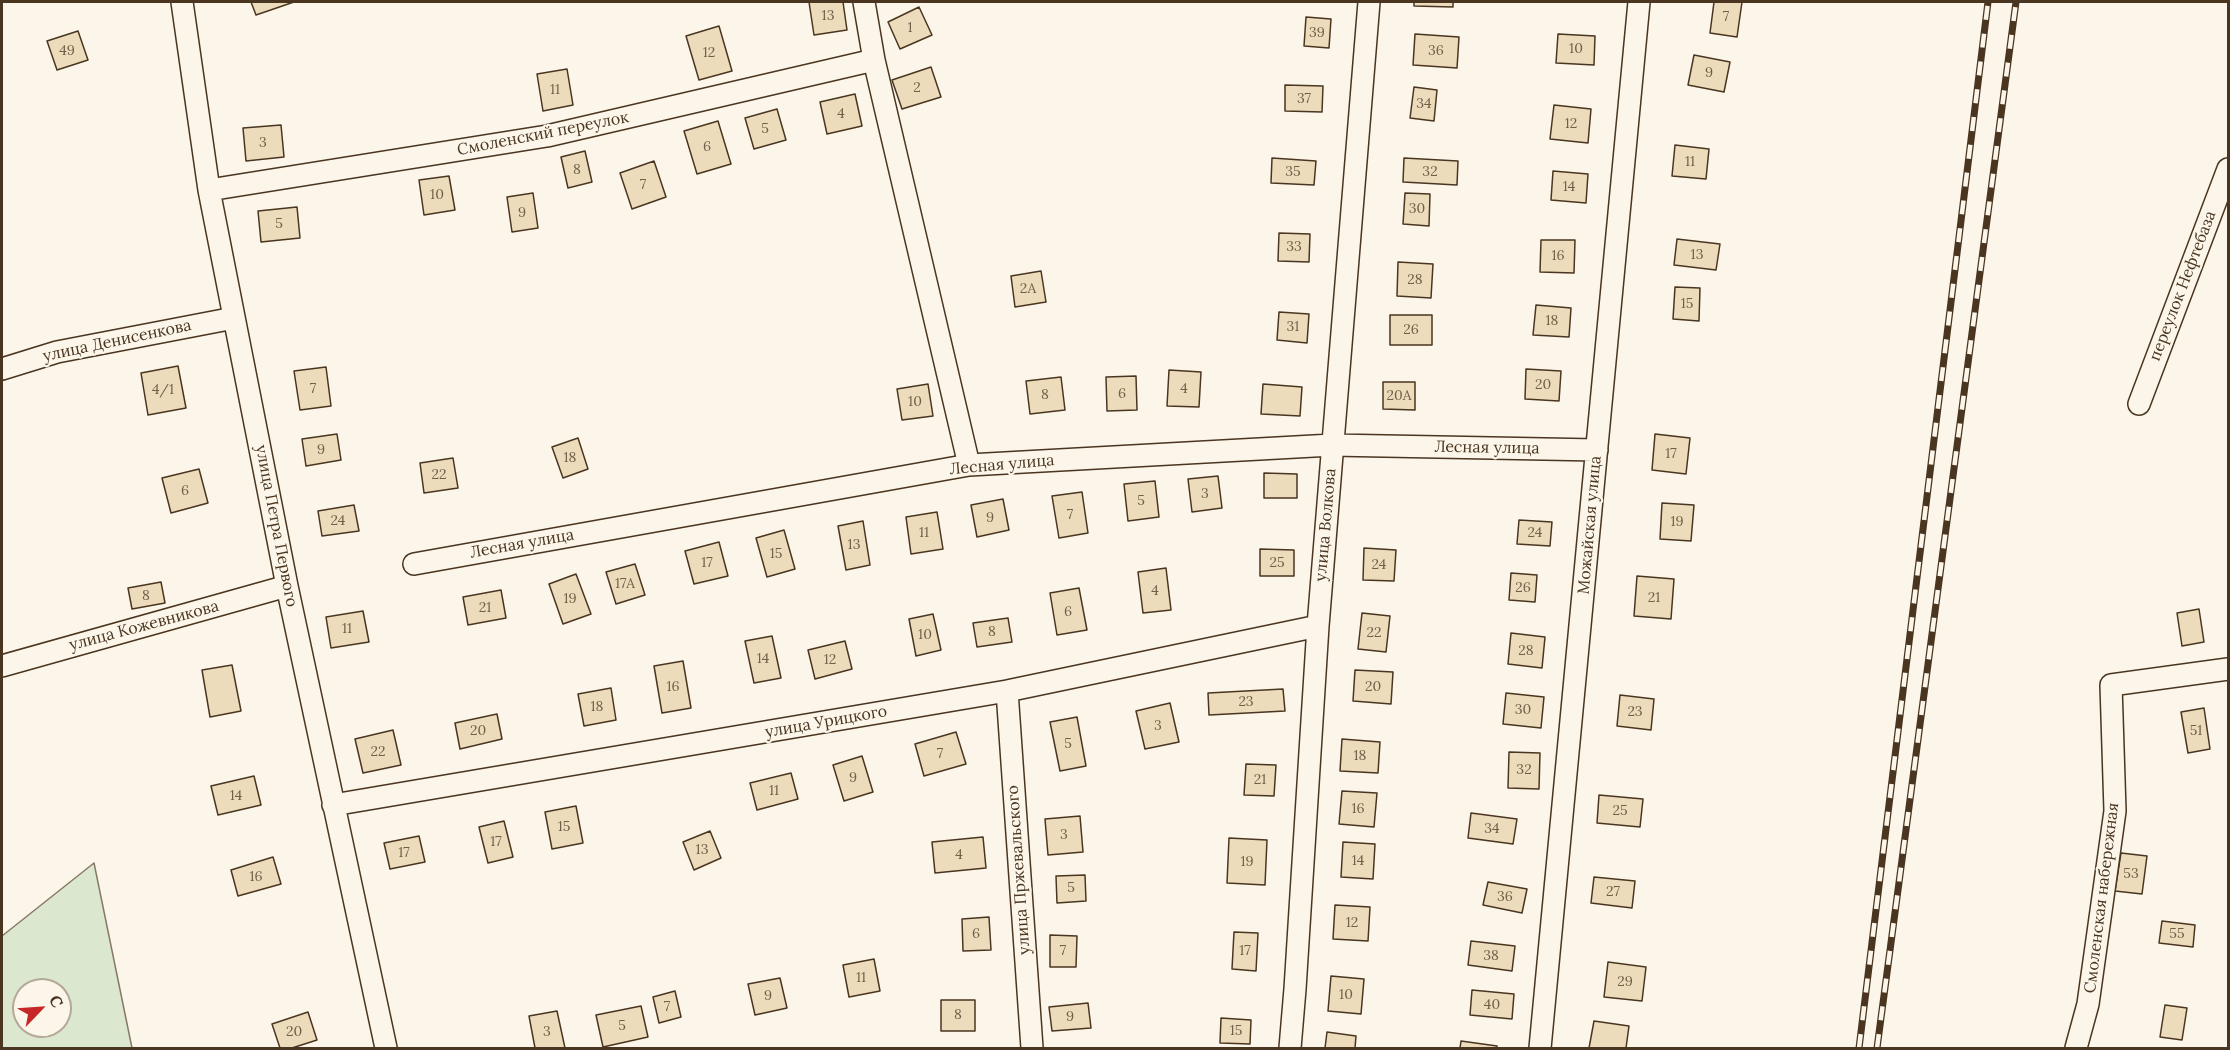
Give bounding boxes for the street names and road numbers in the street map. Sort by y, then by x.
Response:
street label: Смоленский переулок [456,108,630,160]
street label: переулок Нефтебаза [2146,208,2220,364]
street label: улица Денисенкова [41,316,193,366]
street label: Лесная улица [1434,437,1540,459]
street label: улица Петра Первого [251,443,301,609]
street label: Лесная улица [949,451,1055,479]
street label: Можайская улица [1574,455,1606,595]
street label: улица Волкова [1311,468,1341,582]
street label: Лесная улица [469,525,575,563]
street label: улица Кожевникова [67,597,221,655]
street label: улица Урицкого [763,702,889,742]
street label: улица Пржевальского [1003,785,1035,955]
street label: Смоленская набережная [2081,802,2123,994]

